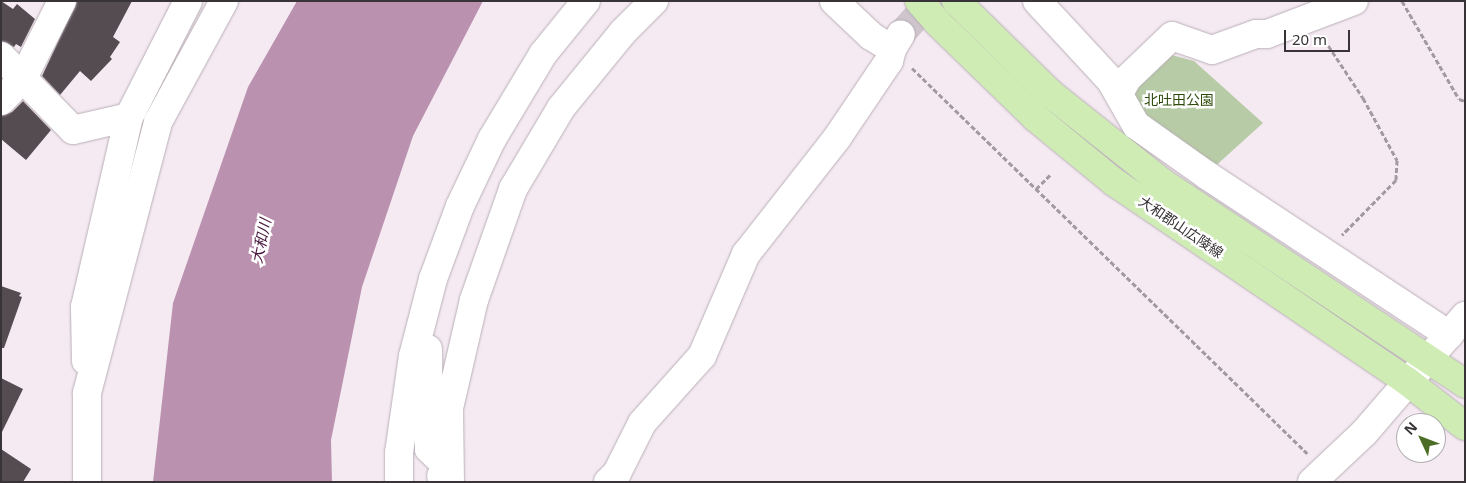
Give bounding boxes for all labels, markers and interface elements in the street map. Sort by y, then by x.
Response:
scale bar [1286,20,1352,52]
text: 20 m [1292,29,1327,49]
park label: 北吐田公園 [1144,92,1214,108]
street label: 大和郡山広陵線 [1136,193,1226,261]
water label: 大和川 [248,217,274,265]
north arrow [1396,413,1446,463]
text: N [1400,417,1421,439]

